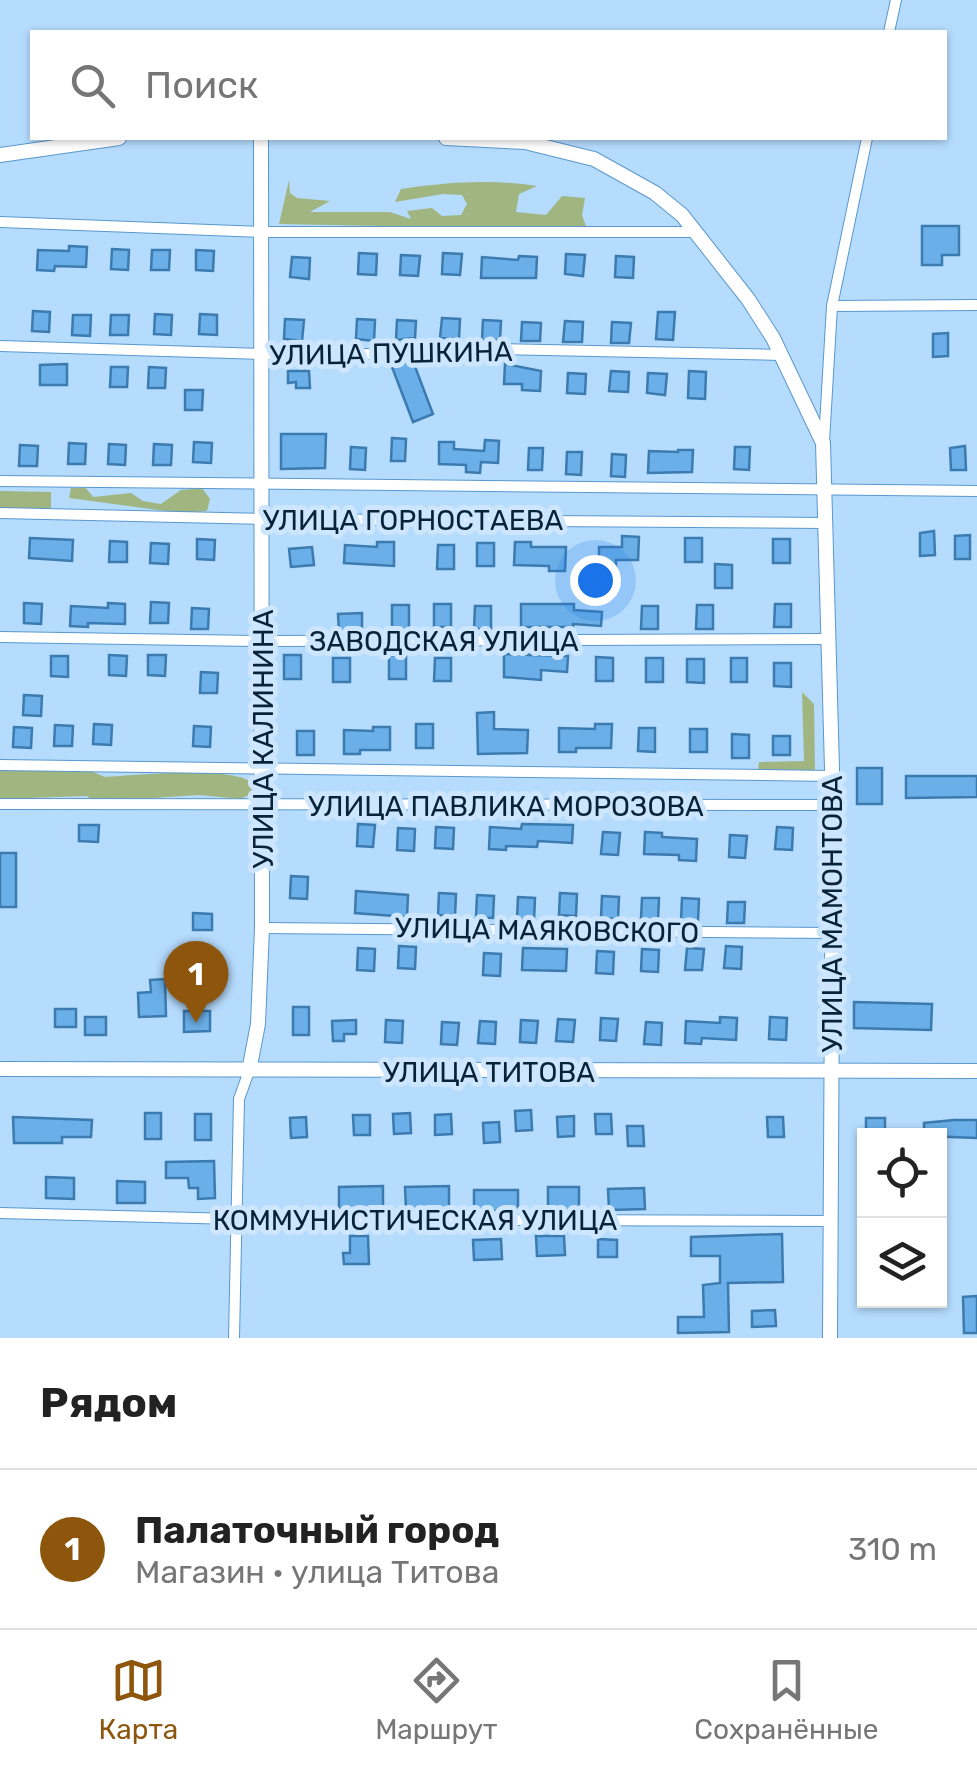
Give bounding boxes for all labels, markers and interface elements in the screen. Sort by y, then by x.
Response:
search box [30,30,947,140]
icon: search [65,58,120,113]
text: Поиск [145,62,258,108]
street label: УЛИЦА ПУШКИНА [269,335,513,372]
street label: УЛИЦА ГОРНОСТАЕВА [263,504,564,537]
your location [570,555,621,606]
street label: УЛИЦА КАЛИНИНА [247,609,280,869]
street label: ЗАВОДСКАЯ УЛИЦА [309,625,579,658]
street label: УЛИЦА МАМОНТОВА [816,775,849,1053]
street label: УЛИЦА ПАВЛИКА МОРОЗОВА [308,790,704,823]
street label: УЛИЦА МАЯКОВСКОГО [395,911,699,950]
pin: 1 [164,940,228,1023]
street label: УЛИЦА ТИТОВА [383,1056,595,1089]
map controls [857,1128,947,1308]
button: locate [857,1128,947,1218]
street label: КОММУНИСТИЧЕСКАЯ УЛИЦА [213,1204,617,1237]
button: layers [857,1218,947,1308]
text: Рядом [40,1378,177,1428]
text: Палаточный город [135,1507,499,1553]
text: 1 [65,1530,80,1568]
text: 310 m [848,1530,937,1568]
text: Магазин · улица Титова [135,1553,499,1591]
tab: Карта [98,1653,178,1746]
tab: Маршрут [375,1653,497,1746]
tab: Сохранённые [694,1653,879,1746]

